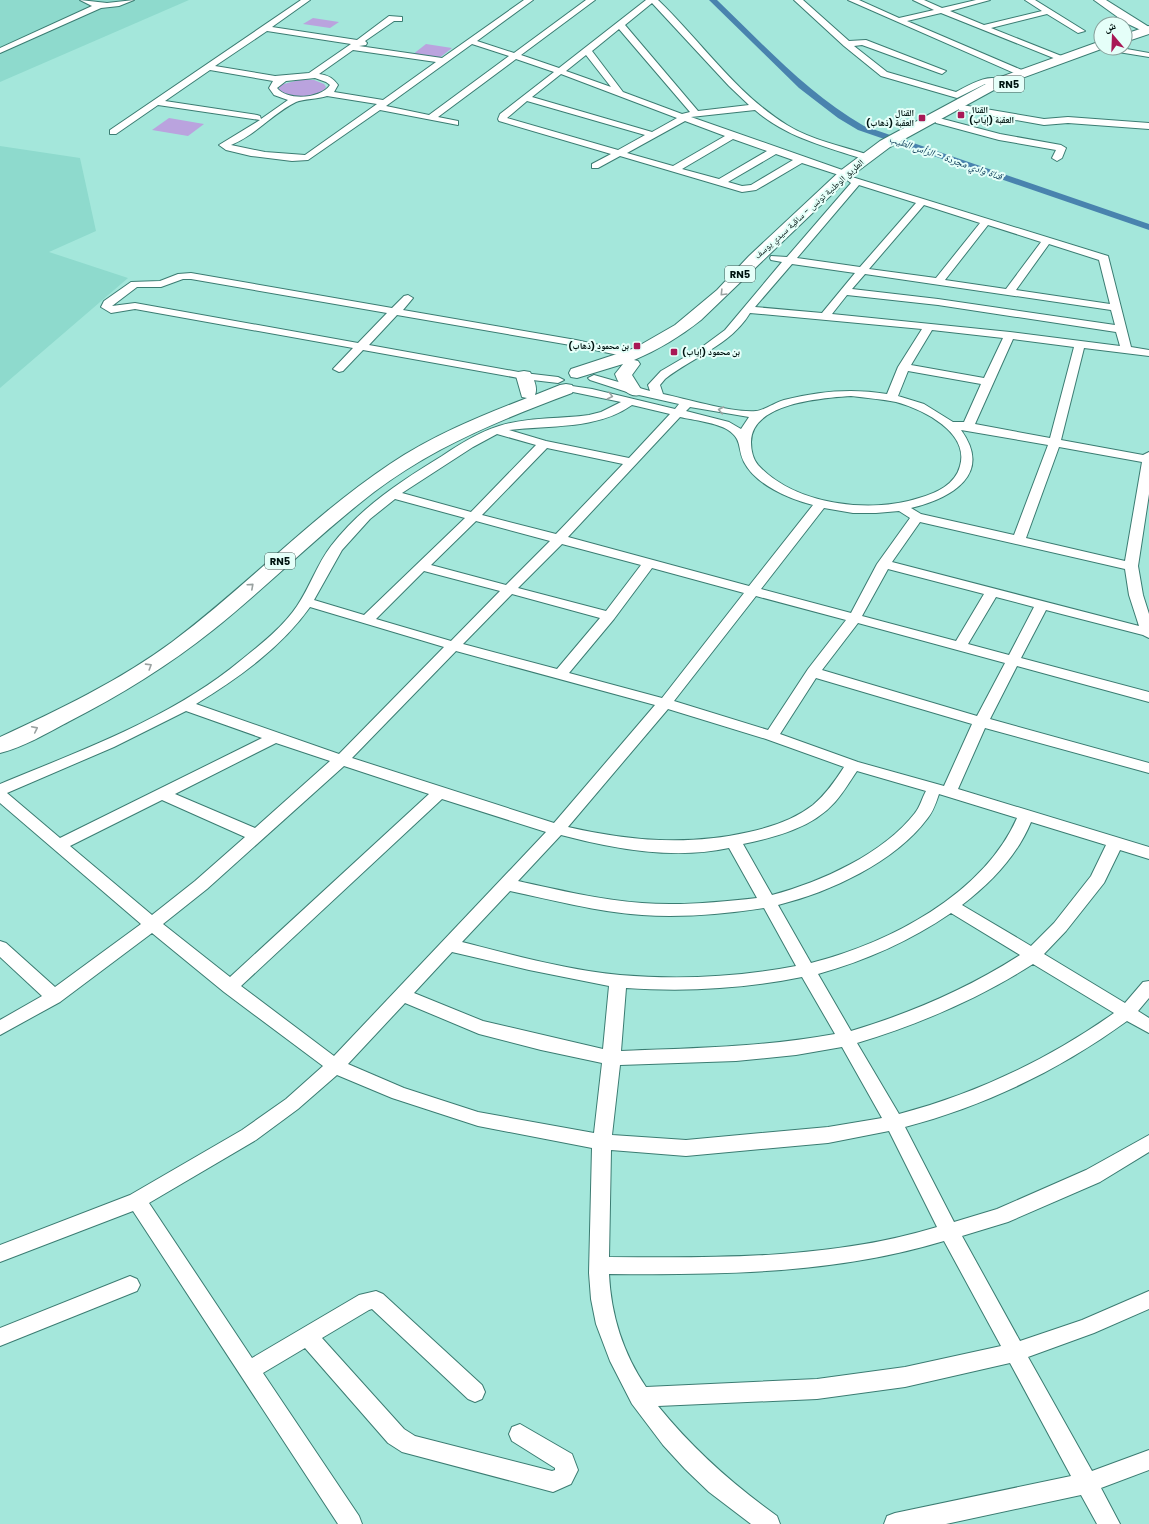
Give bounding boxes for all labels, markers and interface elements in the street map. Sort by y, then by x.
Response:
north arrow [1093,16,1133,56]
text: ش [1102,17,1118,36]
road number: RN5 [994,76,1024,92]
place label: القنال العقبة (إياب) [969,104,1014,127]
place label: القنال العقبة (ذهاب) [866,107,914,129]
marker: القنال العقبة (إياب) [956,110,966,120]
marker: القنال العقبة (ذهاب) [917,113,927,123]
water label: قناة وادي مجردة - الرأس الطيب [887,131,1006,185]
street label: الطريق الوطنية تونس - ساقية سيدي يوسف [752,157,867,262]
road number: RN5 [725,266,755,282]
one-way arrow [720,288,728,296]
place label: بن محمود (ذهاب) [568,340,630,352]
marker: بن محمود (ذهاب) [632,341,642,351]
place label: بن محمود (إياب) [682,346,740,359]
marker: بن محمود (إياب) [669,347,679,357]
one-way arrow [607,392,613,400]
one-way arrow [718,407,724,415]
road number: RN5 [265,553,295,569]
one-way arrow [246,583,254,591]
one-way arrow [145,664,152,671]
one-way arrow [31,726,39,734]

